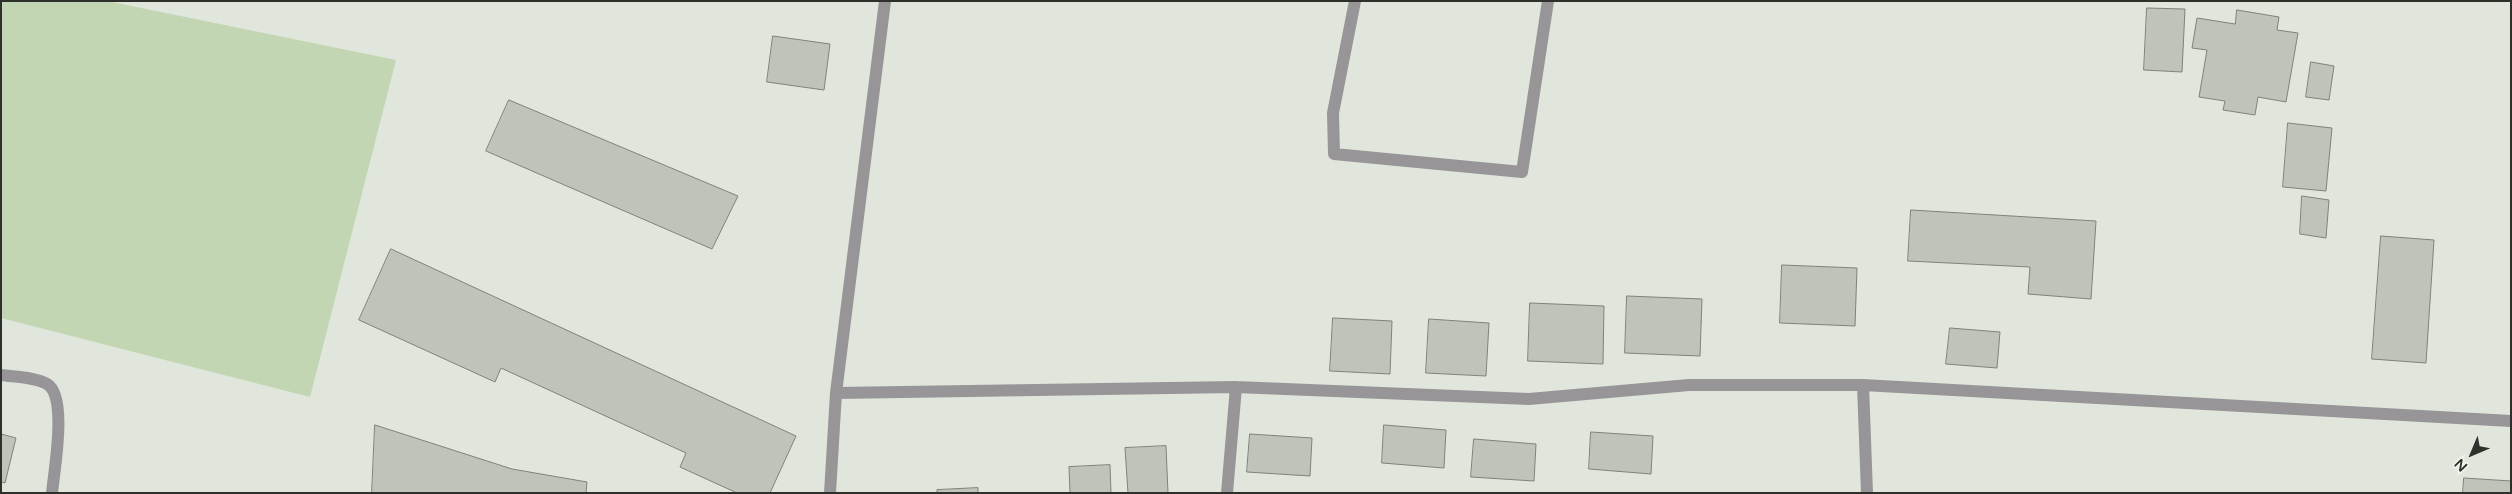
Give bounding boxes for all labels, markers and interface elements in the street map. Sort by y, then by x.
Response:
north arrow [2447,429,2497,479]
text: N [2451,455,2471,475]

